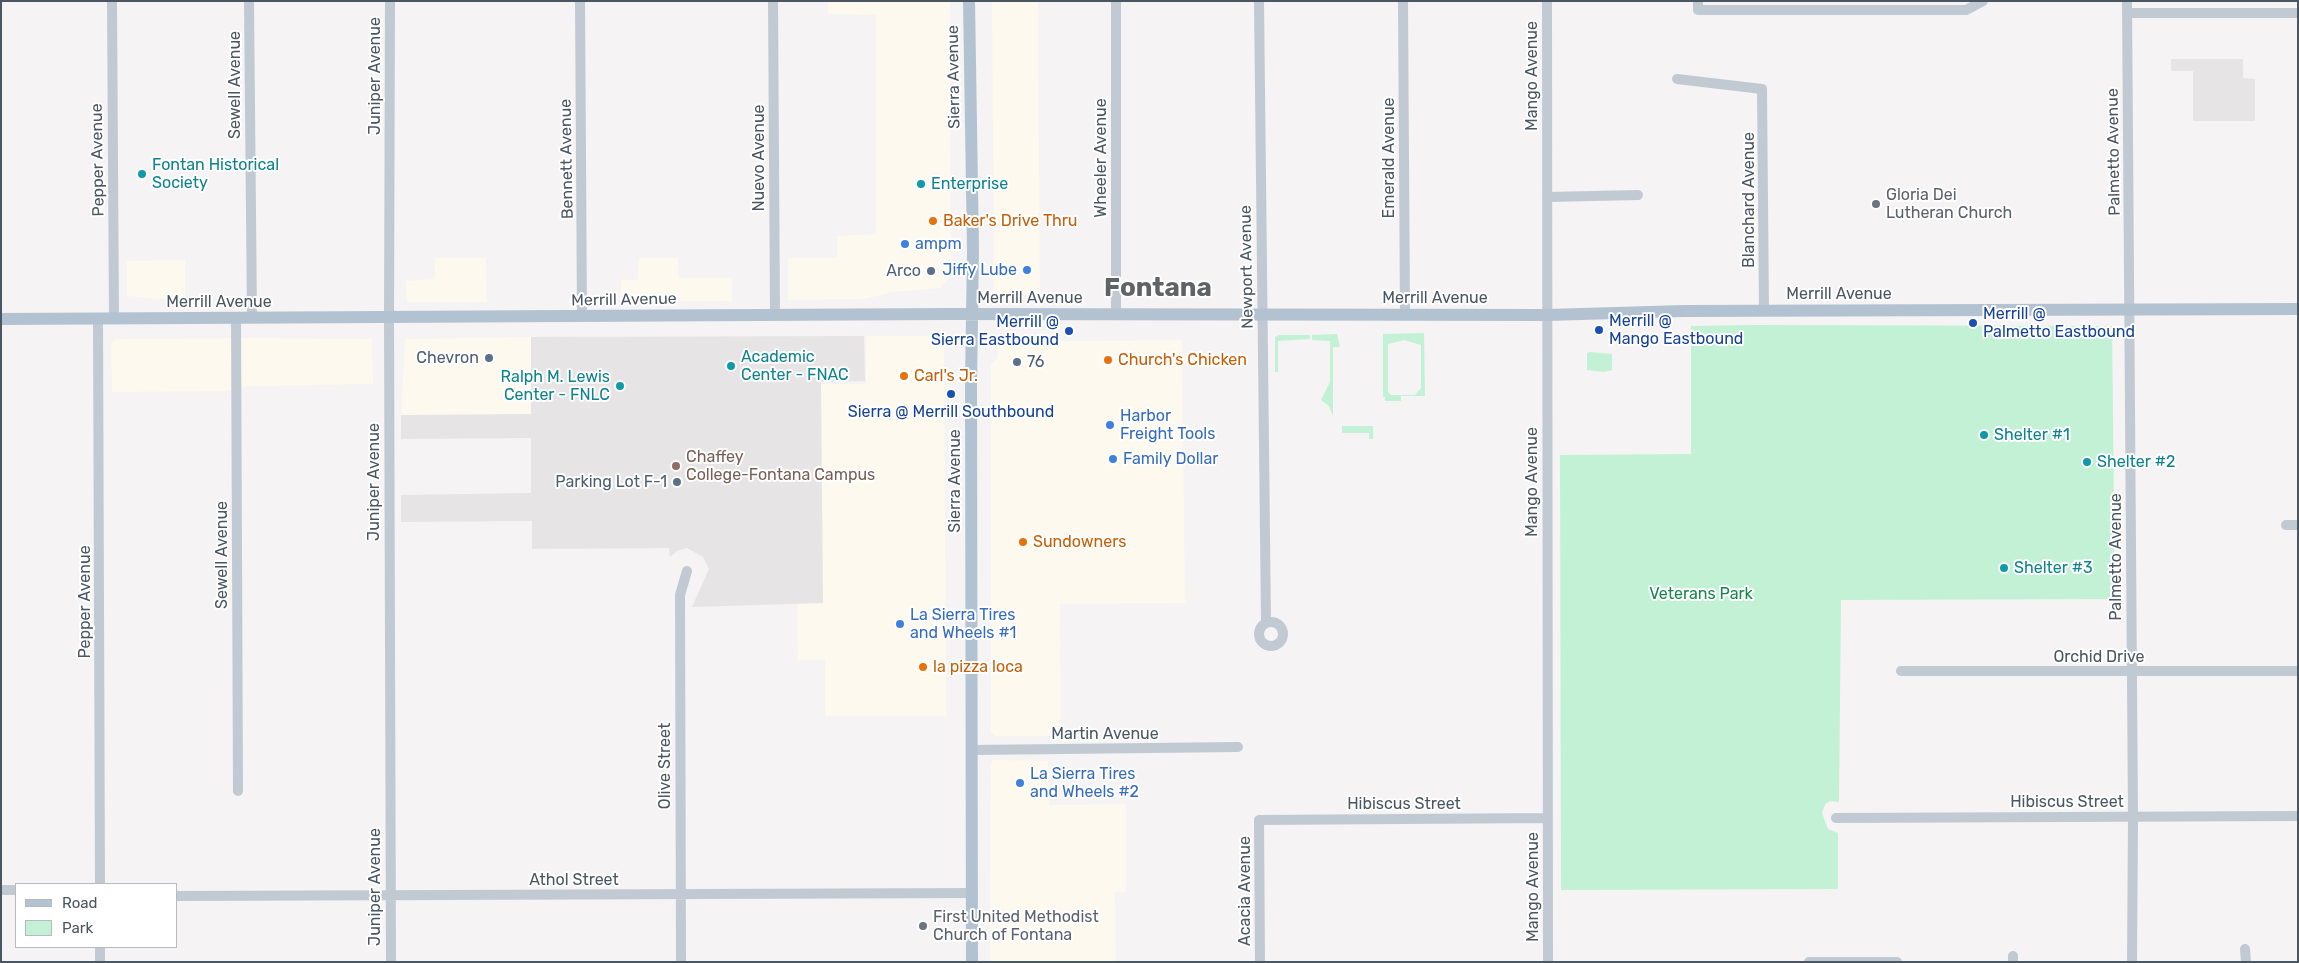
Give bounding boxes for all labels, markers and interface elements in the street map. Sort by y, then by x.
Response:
street label: Juniper Avenue [365,17,385,135]
street label: Mango Avenue [1522,21,1542,131]
street label: Sierra Avenue [943,25,965,129]
street label: Sewell Avenue [225,31,245,139]
street label: Palmetto Avenue [2103,88,2125,216]
street label: Emerald Avenue [1379,97,1399,219]
street label: Wheeler Avenue [1091,98,1111,218]
street label: Bennett Avenue [556,99,578,219]
street label: Pepper Avenue [87,103,109,217]
street label: Nuevo Avenue [749,104,769,212]
street label: Blanchard Avenue [1739,132,1759,268]
place label: Fontan Historical Society [152,155,279,193]
marker: Fontan Historical Society [136,168,148,180]
place label: Enterprise [931,174,1008,194]
marker: Enterprise [915,178,927,190]
place label: Gloria Dei Lutheran Church [1886,185,2012,223]
marker: Gloria Dei Lutheran Church [1870,198,1882,210]
street label: Newport Avenue [1236,205,1258,329]
place label: Baker's Drive Thru [943,211,1077,231]
marker: Baker's Drive Thru [927,215,939,227]
place label: ampm [915,234,962,254]
marker: ampm [899,238,911,250]
place label: Jiffy Lube [942,260,1017,280]
place label: Arco [886,261,921,281]
marker: Jiffy Lube [1021,264,1033,276]
marker: Arco [925,265,937,277]
district label: Fontana [1104,272,1212,304]
street label: Merrill Avenue [1786,284,1892,304]
street label: Merrill Avenue [977,288,1083,308]
street label: Merrill Avenue [1382,288,1488,308]
street label: Merrill Avenue [571,289,677,311]
street label: Merrill Avenue [166,292,272,312]
place label: Merrill @ Palmetto Eastbound [1983,304,2135,342]
place label: Merrill @ Mango Eastbound [1609,311,1743,349]
place label: Merrill @ Sierra Eastbound [931,312,1059,350]
marker: Merrill @ Palmetto Eastbound [1967,317,1979,329]
marker: Merrill @ Mango Eastbound [1593,324,1605,336]
marker: Merrill @ Sierra Eastbound [1063,325,1075,337]
place label: Academic Center - FNAC [741,347,849,385]
place label: Chevron [416,348,479,368]
place label: Church's Chicken [1118,350,1247,370]
marker: Chevron [483,352,495,364]
place label: 76 [1027,352,1044,372]
marker: Church's Chicken [1102,354,1114,366]
marker: 76 [1011,356,1023,368]
marker: Academic Center - FNAC [725,360,737,372]
place label: Carl's Jr. [914,366,978,386]
place label: Ralph M. Lewis Center - FNLC [501,367,610,405]
marker: Carl's Jr. [898,370,910,382]
marker: Ralph M. Lewis Center - FNLC [614,380,626,392]
marker: Sierra @ Merrill Southbound [945,388,957,400]
place label: Sierra @ Merrill Southbound [848,402,1054,422]
place label: Harbor Freight Tools [1120,406,1215,444]
marker: Harbor Freight Tools [1104,419,1116,431]
street label: Juniper Avenue [364,423,384,541]
place label: Shelter #1 [1994,425,2070,445]
street label: Mango Avenue [1522,427,1542,537]
street label: Sierra Avenue [945,429,965,533]
marker: Shelter #1 [1978,429,1990,441]
place label: Chaffey College-Fontana Campus [686,447,875,485]
place label: Family Dollar [1123,449,1218,469]
place label: Shelter #2 [2097,452,2175,472]
marker: Family Dollar [1107,453,1119,465]
marker: Shelter #2 [2081,456,2093,468]
marker: Chaffey College-Fontana Campus [670,460,682,472]
place label: Parking Lot F-1 [555,472,667,492]
marker: Parking Lot F-1 [671,476,683,488]
street label: Palmetto Avenue [2106,493,2126,621]
street label: Sewell Avenue [212,501,232,609]
place label: Sundowners [1033,532,1126,552]
marker: Sundowners [1017,536,1029,548]
street label: Pepper Avenue [75,545,95,659]
place label: Shelter #3 [2014,558,2093,578]
marker: Shelter #3 [1998,562,2010,574]
park label: Veterans Park [1649,584,1753,604]
place label: La Sierra Tires and Wheels #1 [910,605,1016,643]
marker: La Sierra Tires and Wheels #1 [894,618,906,630]
street label: Orchid Drive [2053,647,2145,667]
place label: la pizza loca [933,657,1023,677]
marker: la pizza loca [917,661,929,673]
street label: Olive Street [655,723,675,809]
street label: Martin Avenue [1051,724,1159,744]
place label: La Sierra Tires and Wheels #2 [1030,764,1139,802]
marker: La Sierra Tires and Wheels #2 [1014,777,1026,789]
street label: Hibiscus Street [2010,792,2124,812]
street label: Hibiscus Street [1347,794,1461,814]
street label: Juniper Avenue [365,828,385,946]
street label: Mango Avenue [1523,832,1543,942]
street label: Acacia Avenue [1235,836,1255,946]
street label: Athol Street [529,870,619,890]
legend [15,883,178,948]
text: Road [62,894,98,912]
place label: First United Methodist Church of Fontana [933,907,1099,945]
text: Park [62,919,93,937]
marker: First United Methodist Church of Fontana [917,920,929,932]

